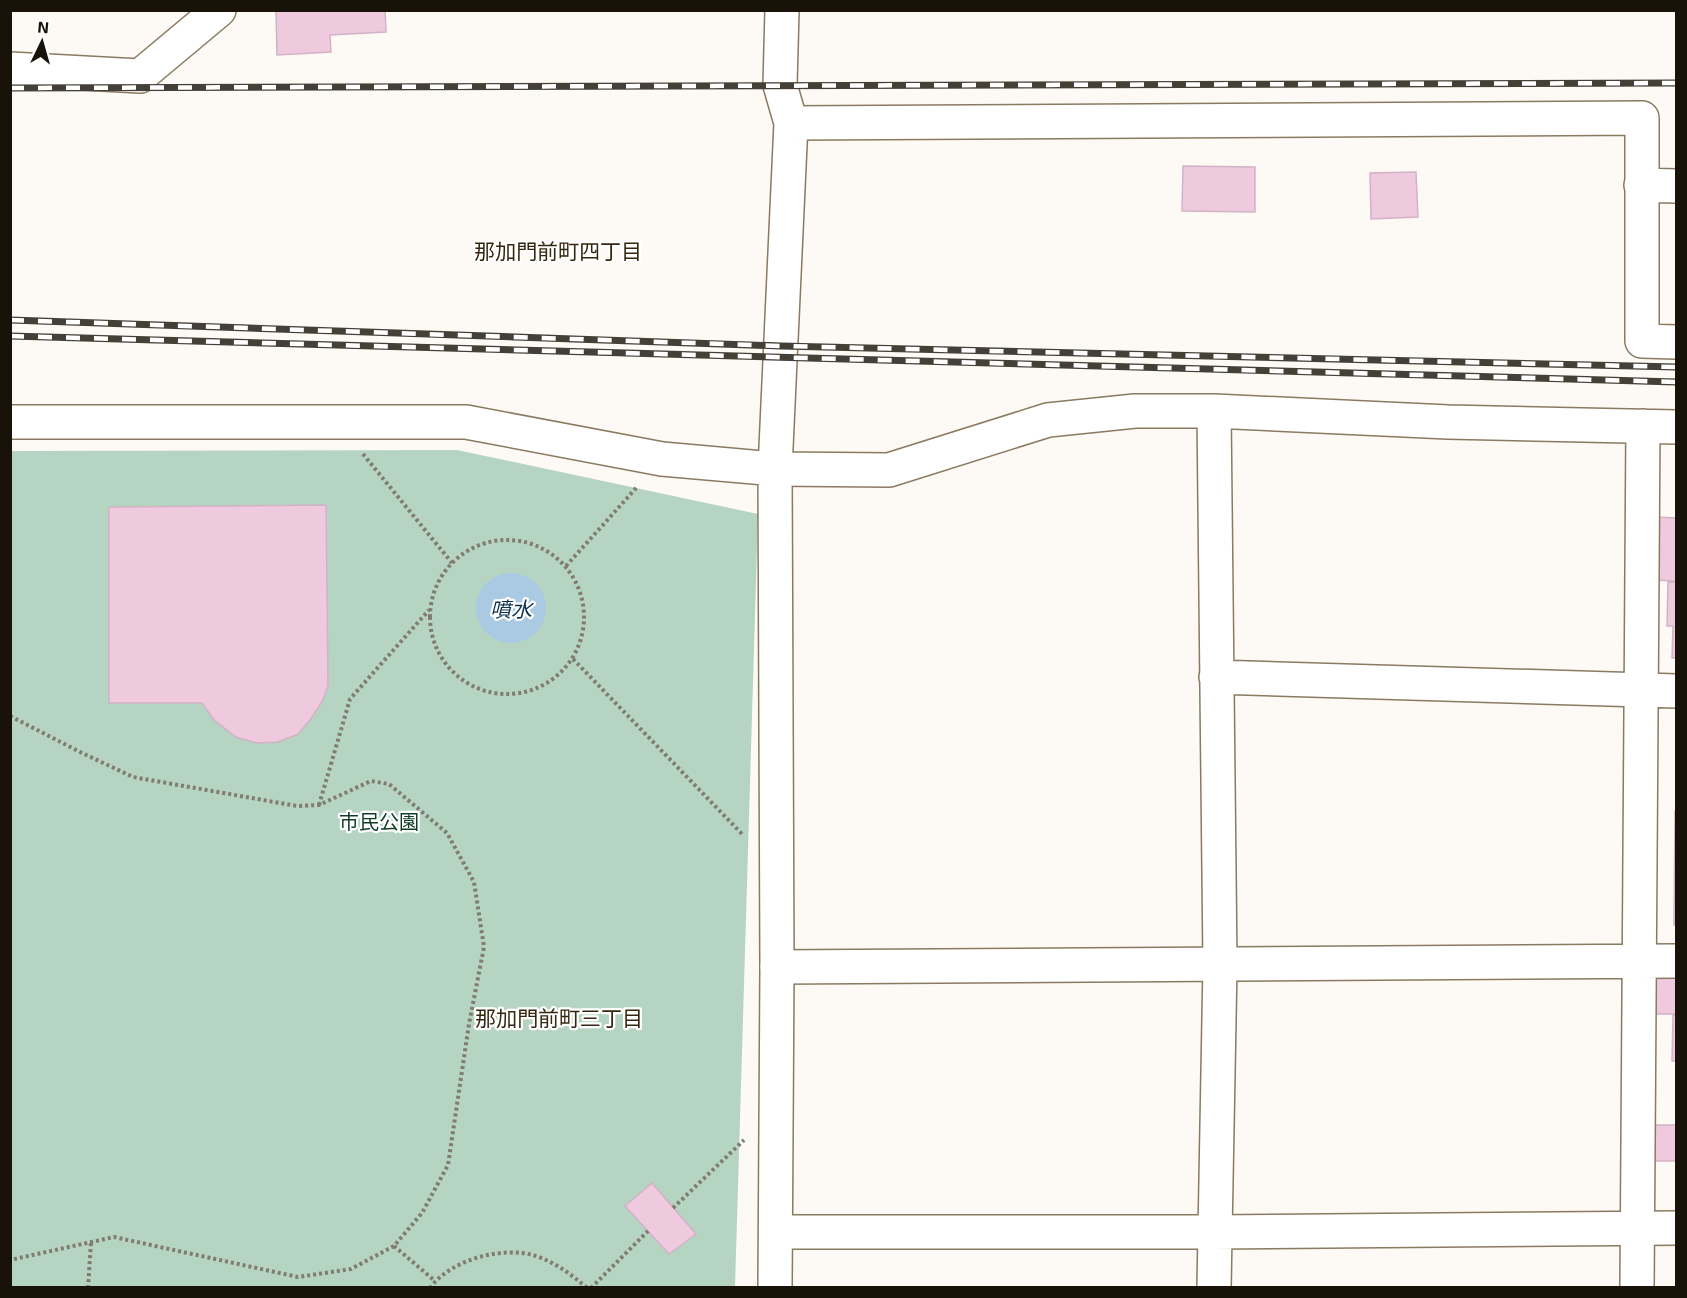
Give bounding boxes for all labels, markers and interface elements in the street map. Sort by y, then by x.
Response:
north arrow [12,12,72,72]
text: N [37,17,50,37]
district label: 那加門前町四丁目 [474,238,642,263]
water label: 噴水 [490,596,534,621]
park label: 市民公園 [339,809,419,833]
district label: 那加門前町三丁目 [475,1005,643,1030]

